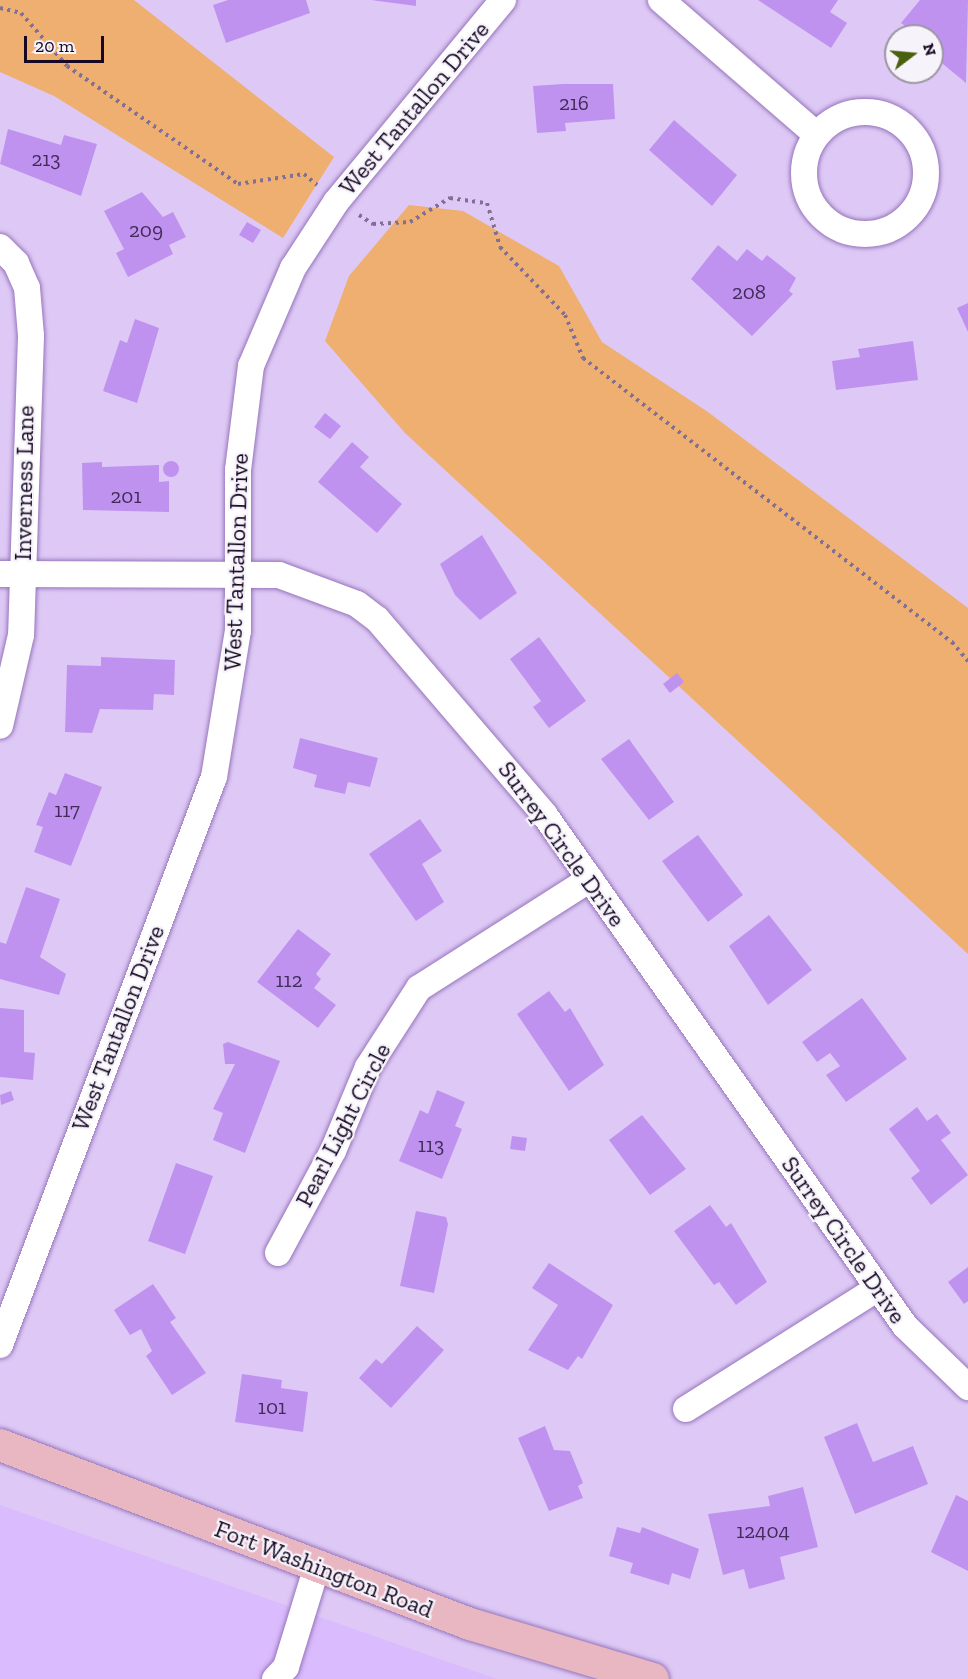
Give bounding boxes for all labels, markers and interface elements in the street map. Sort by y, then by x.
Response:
street label: West Tantallon Drive [333,15,495,201]
scale bar [27,24,106,62]
north arrow [884,24,944,84]
text: 20 m [35,35,74,57]
text: N [919,41,941,58]
house number: 216 [559,90,589,116]
house number: 213 [31,146,61,172]
house number: 209 [129,217,163,243]
house number: 208 [732,279,766,305]
street label: Inverness Lane [8,405,40,561]
street label: West Tantallon Drive [218,452,254,672]
house number: 201 [111,483,141,509]
street label: Surrey Circle Drive [492,755,632,933]
house number: 117 [54,797,80,823]
street label: West Tantallon Drive [65,921,171,1135]
house number: 112 [276,967,302,993]
street label: Pearl Light Circle [289,1038,397,1212]
house number: 113 [418,1132,444,1158]
street label: Surrey Circle Drive [775,1151,913,1329]
house number: 101 [258,1394,286,1420]
street label: Fort Washington Road [210,1514,438,1624]
house number: 12404 [736,1518,790,1544]

